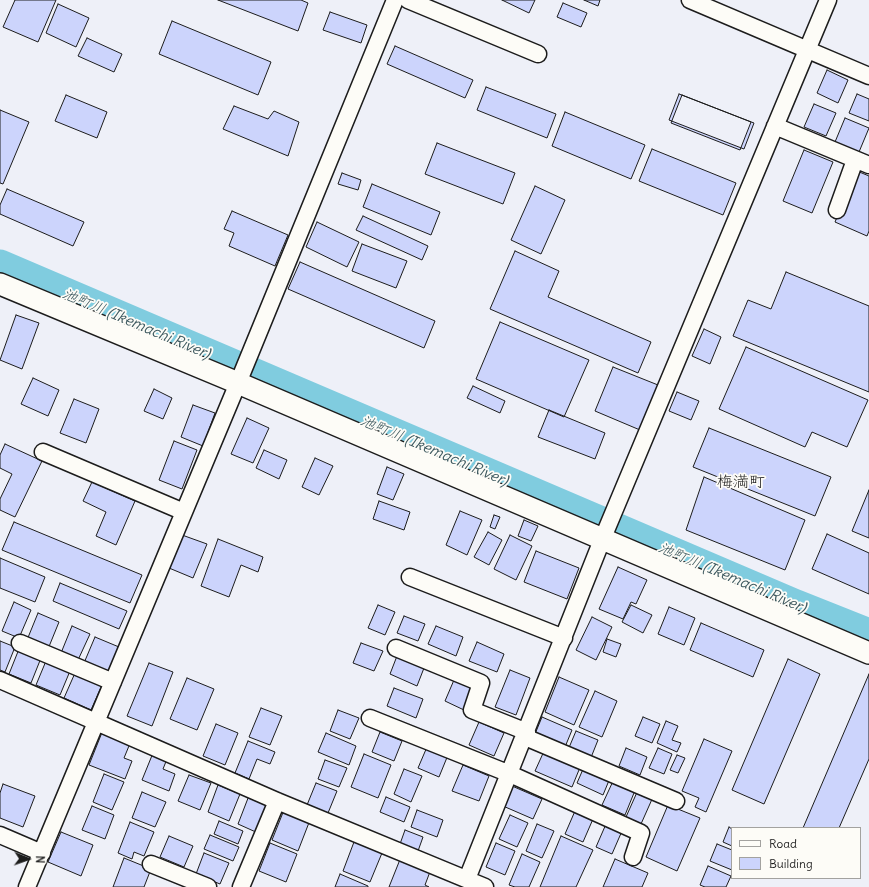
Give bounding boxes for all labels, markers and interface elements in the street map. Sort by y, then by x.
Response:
water label: 池町川 (Ikemachi River) [59,285,213,363]
water label: 池町川 (Ikemachi River) [357,412,511,490]
district label: 梅満町 [717,472,765,492]
water label: 池町川 (Ikemachi River) [655,539,809,617]
legend [731,827,861,879]
text: Road [769,836,797,851]
north arrow [8,839,48,879]
text: N [33,855,47,863]
text: Building [769,856,813,871]

